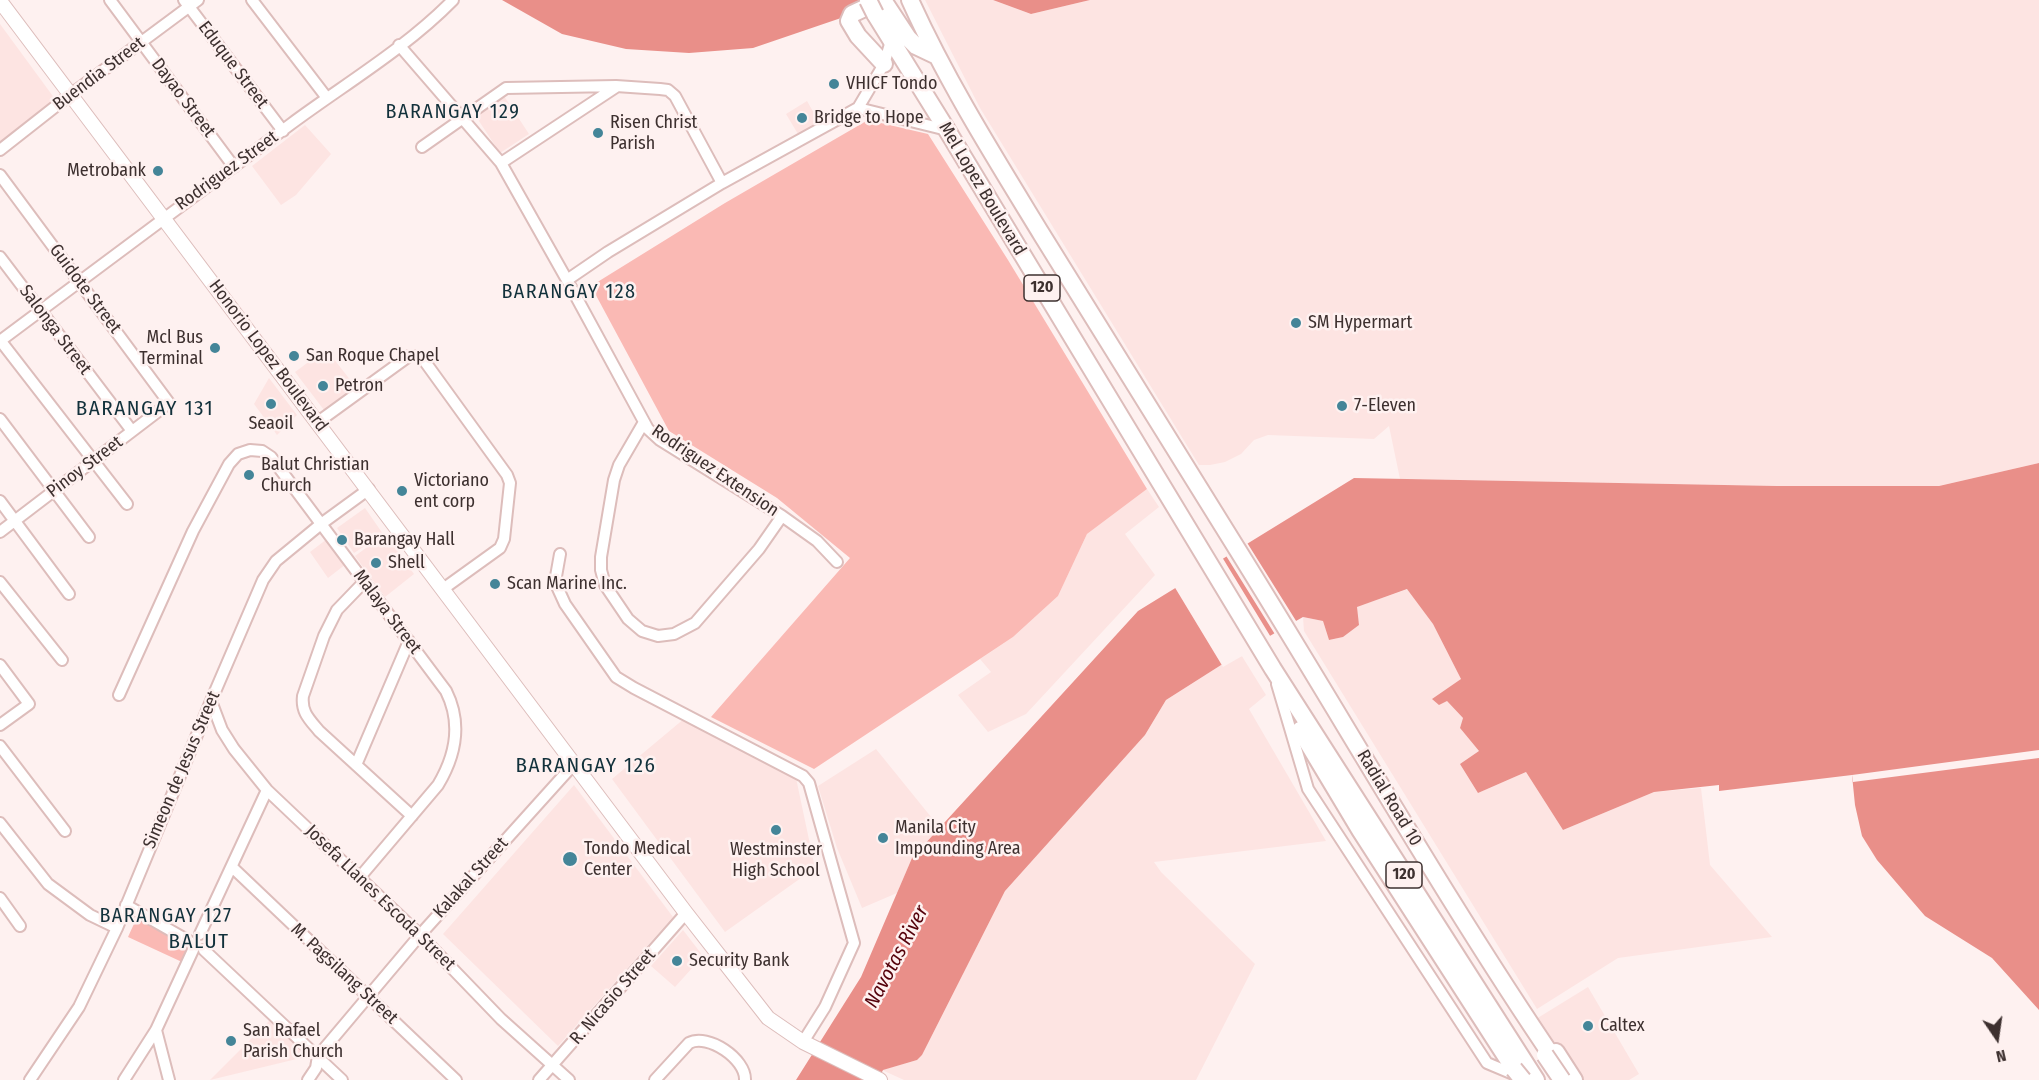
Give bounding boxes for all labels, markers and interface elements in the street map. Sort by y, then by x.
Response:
street label: Eduque Street [193,17,273,113]
street label: Buendia Street [49,33,149,115]
street label: Dayao Street [146,54,220,142]
place label: VHICF Tondo [846,73,937,95]
marker: VHICF Tondo [827,77,841,91]
district label: BARANGAY 129 [386,100,520,124]
place label: Bridge to Hope [814,107,924,129]
marker: Bridge to Hope [795,111,809,125]
place label: Risen Christ Parish [610,112,697,154]
street label: Mel Lopez Boulevard [934,118,1030,260]
marker: Risen Christ Parish [591,126,605,140]
street label: Rodriguez Street [171,127,283,215]
place label: Metrobank [67,160,146,182]
marker: Metrobank [151,164,165,178]
street label: Guidote Street [44,240,126,338]
road number: 120 [1024,275,1060,301]
street label: Honorio Lopez Boulevard [204,276,332,436]
district label: BARANGAY 128 [501,280,637,304]
street label: Salonga Street [14,281,96,379]
place label: SM Hypermart [1308,312,1412,334]
marker: SM Hypermart [1289,316,1303,330]
place label: Mcl Bus Terminal [139,327,203,370]
marker: Mcl Bus Terminal [208,341,222,355]
place label: San Roque Chapel [306,345,439,367]
marker: San Roque Chapel [287,349,301,363]
place label: Petron [335,375,383,397]
marker: Petron [316,379,330,393]
place label: 7-Eleven [1354,395,1416,417]
district label: BARANGAY 131 [76,396,214,422]
marker: Seaoil [264,397,278,411]
marker: 7-Eleven [1335,399,1349,413]
place label: Seaoil [248,413,294,435]
street label: Rodriguez Extension [647,420,783,522]
street label: Pinoy Street [43,431,127,503]
place label: Balut Christian Church [261,454,369,496]
marker: Balut Christian Church [242,468,256,482]
place label: Victoriano ent corp [414,470,489,512]
marker: Victoriano ent corp [395,484,409,498]
place label: Barangay Hall [354,529,455,551]
marker: Barangay Hall [335,533,349,547]
place label: Shell [388,552,425,574]
marker: Shell [369,556,383,570]
street label: Malaya Street [348,566,426,658]
place label: Scan Marine Inc. [507,573,627,595]
marker: Scan Marine Inc. [488,577,502,591]
street label: Simeon de Jesus Street [139,688,225,852]
street label: Radial Road 10 [1352,746,1426,850]
district label: BARANGAY 126 [516,753,656,779]
place label: Manila City Impounding Area [895,817,1021,860]
street label: Josefa Llanes Escoda Street [300,821,460,975]
marker: Westminster High School [769,823,783,837]
marker: Manila City Impounding Area [876,831,890,845]
street label: Kalakal Street [429,833,513,923]
place label: Tondo Medical Center [584,838,690,880]
place label: Westminster High School [730,839,822,882]
marker: Tondo Medical Center [561,850,579,868]
road number: 120 [1386,862,1422,888]
water label: Navotas River [860,902,934,1012]
district label: BARANGAY 127 [99,904,233,928]
street label: M. Pagsilang Street [286,919,402,1029]
district label: BALUT [169,929,229,955]
street label: R. Nicasio Street [566,945,660,1049]
place label: Security Bank [689,950,789,972]
marker: Security Bank [670,954,684,968]
north arrow [1967,1008,2027,1068]
place label: Caltex [1600,1015,1645,1037]
marker: Caltex [1581,1019,1595,1033]
place label: San Rafael Parish Church [243,1020,343,1062]
marker: San Rafael Parish Church [224,1034,238,1048]
text: N [1994,1046,2008,1066]

